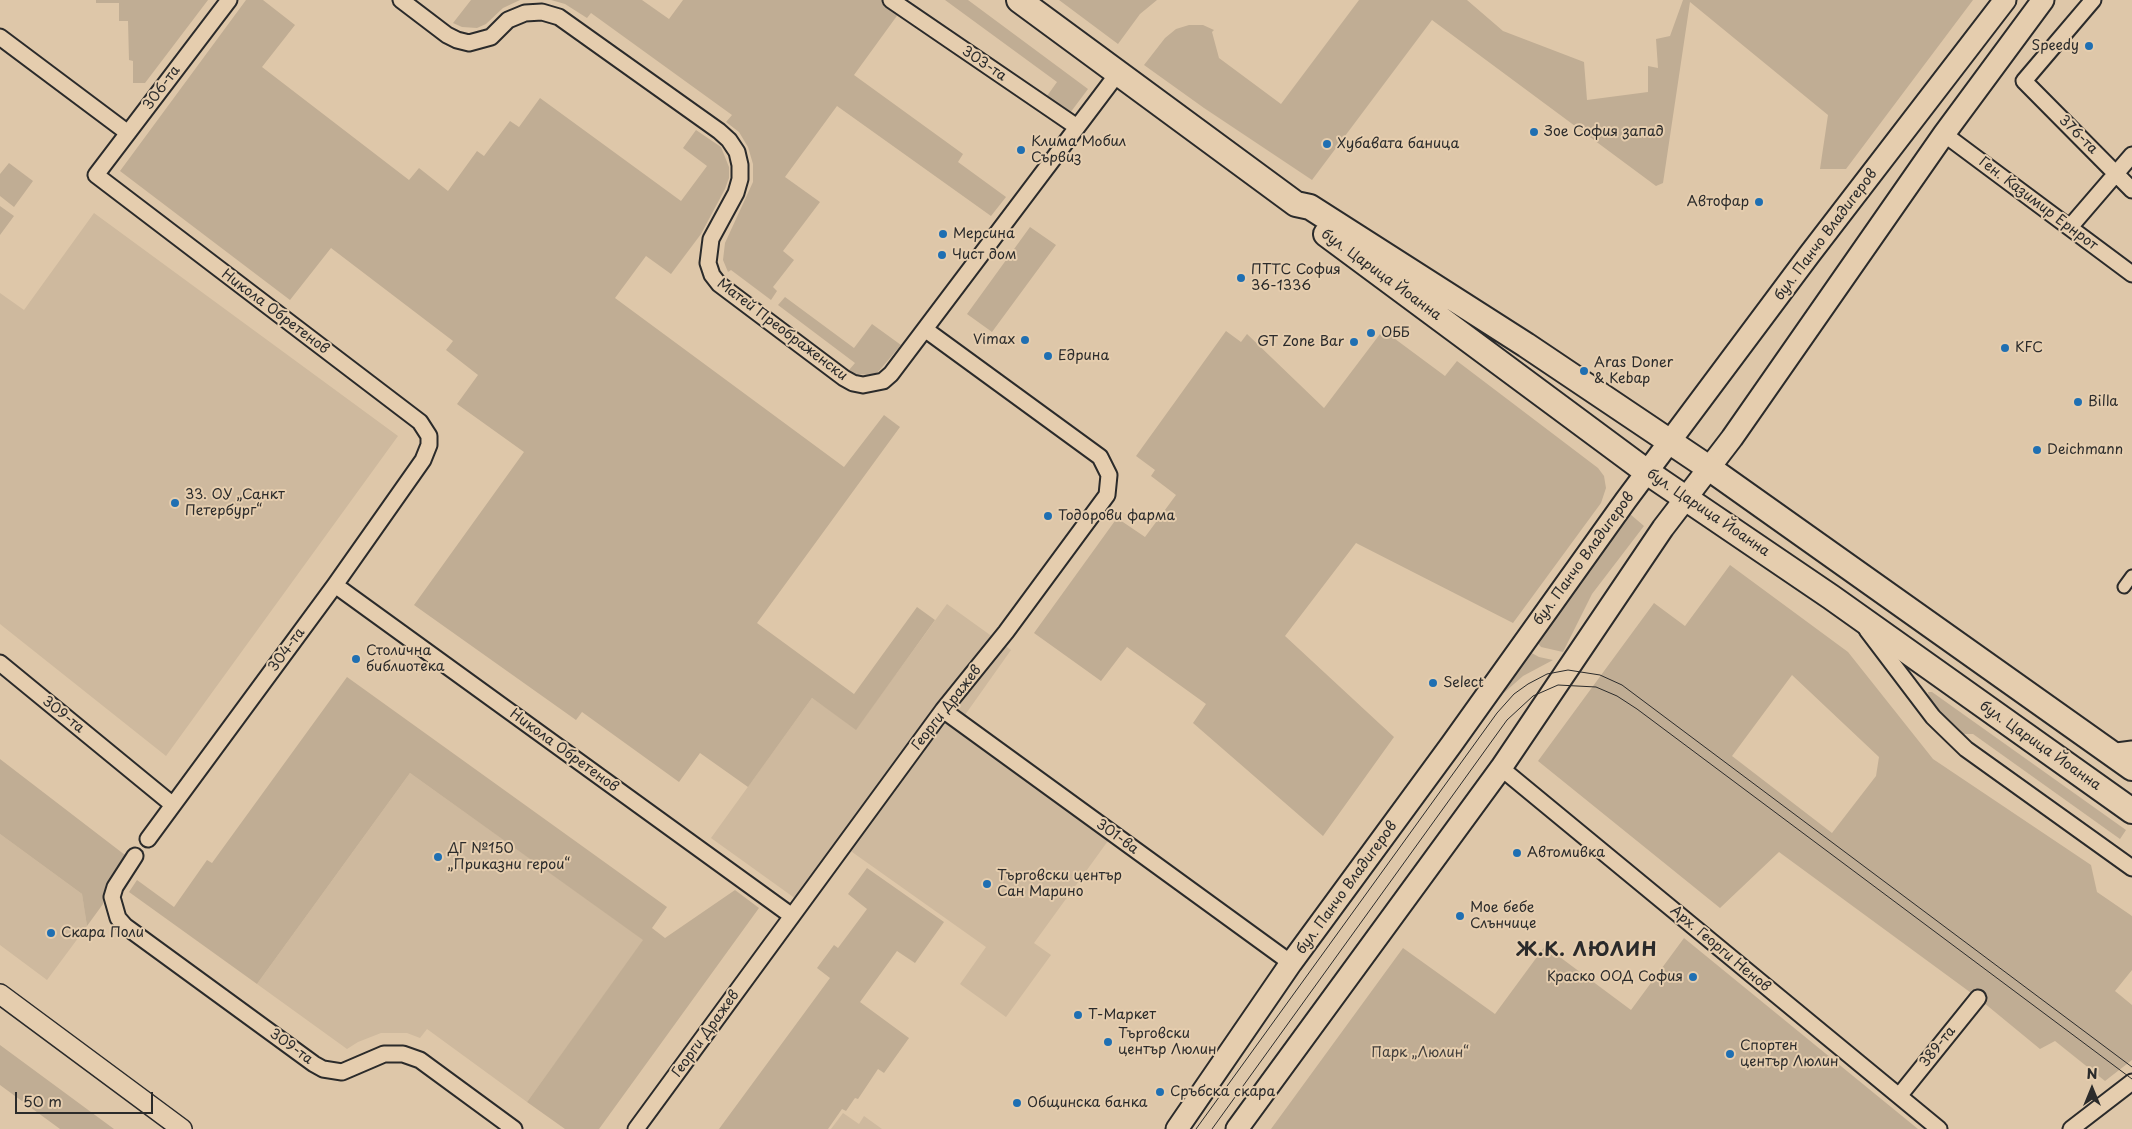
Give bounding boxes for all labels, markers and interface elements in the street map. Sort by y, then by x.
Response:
place label: Speedy [2032,38,2079,54]
marker: Speedy [2083,40,2095,52]
street label: 303-та [958,43,1010,85]
street label: 306-та [140,63,184,113]
street label: 376-та [2055,112,2101,158]
place label: Зое София запад [1544,124,1664,140]
marker: Зое София запад [1528,126,1540,138]
place label: Клима Мобил Сървиз [1031,134,1126,166]
place label: Хубавата баница [1337,136,1459,152]
marker: Хубавата баница [1321,138,1333,150]
marker: Клима Мобил Сървиз [1015,144,1027,156]
street label: Ген. Казимир Ернрот [1975,154,2101,254]
street label: бул. Панчо Владигеров [1771,166,1881,304]
place label: Автофар [1687,194,1749,210]
marker: Автофар [1753,196,1765,208]
place label: Мерсина [953,226,1015,242]
street label: бул. Царица Йоанна [1318,226,1444,324]
marker: Мерсина [937,228,949,240]
place label: Чист дом [952,247,1016,263]
marker: Чист дом [936,249,948,261]
place label: ПТТС София 36-1336 [1251,262,1341,294]
street label: Никола Обретенов [218,266,332,358]
marker: ПТТС София 36-1336 [1235,272,1247,284]
street label: Матей Преображенски [714,276,850,384]
place label: ОББ [1381,325,1410,341]
marker: ОББ [1365,327,1377,339]
place label: Vimax [973,332,1015,348]
marker: Vimax [1019,334,1031,346]
place label: GT Zone Bar [1257,334,1344,350]
marker: GT Zone Bar [1348,336,1360,348]
place label: KFC [2015,340,2043,356]
marker: KFC [1999,342,2011,354]
place label: Едрина [1058,348,1109,364]
marker: Едрина [1042,350,1054,362]
place label: Aras Doner & Kebap [1594,355,1673,388]
marker: Aras Doner & Kebap [1578,365,1590,377]
place label: Billa [2088,394,2118,410]
marker: Billa [2072,396,2084,408]
place label: Deichmann [2047,442,2123,458]
marker: Deichmann [2031,444,2043,456]
street label: бул. Царица Йоанна [1643,466,1773,560]
place label: 33. ОУ „Санкт Петербург“ [185,487,285,520]
street label: бул. Панчо Владигеров [1530,489,1638,629]
marker: 33. ОУ „Санкт Петербург“ [169,497,181,509]
place label: Тодорови фарма [1058,508,1175,524]
marker: Тодорови фарма [1042,510,1054,522]
street label: 304-та [265,625,309,675]
place label: Столична библиотека [366,643,444,676]
marker: Столична библиотека [350,653,362,665]
street label: Георги Дражев [909,662,985,754]
place label: Select [1443,675,1484,691]
marker: Select [1427,677,1439,689]
street label: 309-та [39,693,87,737]
street label: бул. Царица Йоанна [1976,698,2104,794]
street label: Никола Обретенов [506,706,622,796]
street label: 301-ва [1093,816,1141,858]
street label: бул. Панчо Владигеров [1293,818,1401,958]
place label: ДГ №150 „Приказни герои“ [448,841,570,874]
place label: Автомивка [1527,845,1605,861]
marker: Автомивка [1511,847,1523,859]
marker: ДГ №150 „Приказни герои“ [432,851,444,863]
place label: Търговски център Сан Марино [997,868,1122,900]
marker: Търговски център Сан Марино [981,878,993,890]
place label: Мое бебе Слънчице [1470,900,1537,932]
street label: Арх. Георги Ненов [1667,902,1773,996]
marker: Мое бебе Слънчице [1454,910,1466,922]
place label: Скара Поли [61,925,144,941]
marker: Скара Поли [45,927,57,939]
district label: Ж.К. ЛЮЛИН [1516,940,1658,962]
place label: Краско ООД София [1547,969,1683,985]
marker: Краско ООД София [1687,971,1699,983]
street label: Георги Дражев [669,987,743,1081]
place label: Т-Маркет [1088,1007,1156,1023]
marker: Т-Маркет [1072,1009,1084,1021]
street label: 389-та [1916,1023,1960,1071]
street label: 309-та [266,1026,316,1068]
place label: Търговски център Люлин [1118,1026,1217,1058]
marker: Търговски център Люлин [1102,1036,1114,1048]
place label: Спортен център Люлин [1740,1038,1839,1070]
park label: Парк „Люлин“ [1371,1045,1469,1061]
marker: Спортен център Люлин [1724,1048,1736,1060]
text: N [2086,1063,2098,1084]
north arrow [2067,1064,2117,1114]
scale bar [18,1082,155,1114]
place label: Сръбска скара [1170,1084,1275,1100]
marker: Сръбска скара [1154,1086,1166,1098]
text: 50 m [23,1089,62,1112]
place label: Общинска банка [1027,1095,1148,1111]
marker: Общинска банка [1011,1097,1023,1109]

